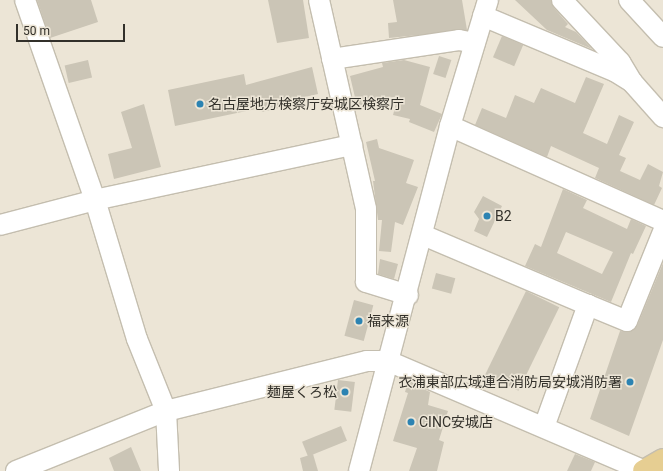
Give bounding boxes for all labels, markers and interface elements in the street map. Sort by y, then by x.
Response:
scale bar [18,16,127,42]
text: 50 m [23,24,50,38]
place label: 名古屋地方検察庁安城区検察庁 [208,96,404,112]
marker: 名古屋地方検察庁安城区検察庁 [195,99,205,109]
place label: B2 [495,208,512,224]
marker: B2 [482,211,492,221]
place label: 福来源 [367,313,409,329]
marker: 福来源 [354,316,364,326]
place label: 衣浦東部広域連合消防局安城消防署 [398,374,622,390]
marker: 衣浦東部広域連合消防局安城消防署 [625,377,635,387]
place label: 麺屋くろ松 [267,384,337,400]
marker: 麺屋くろ松 [340,387,350,397]
place label: CINC安城店 [419,414,493,430]
marker: CINC安城店 [406,417,416,427]

